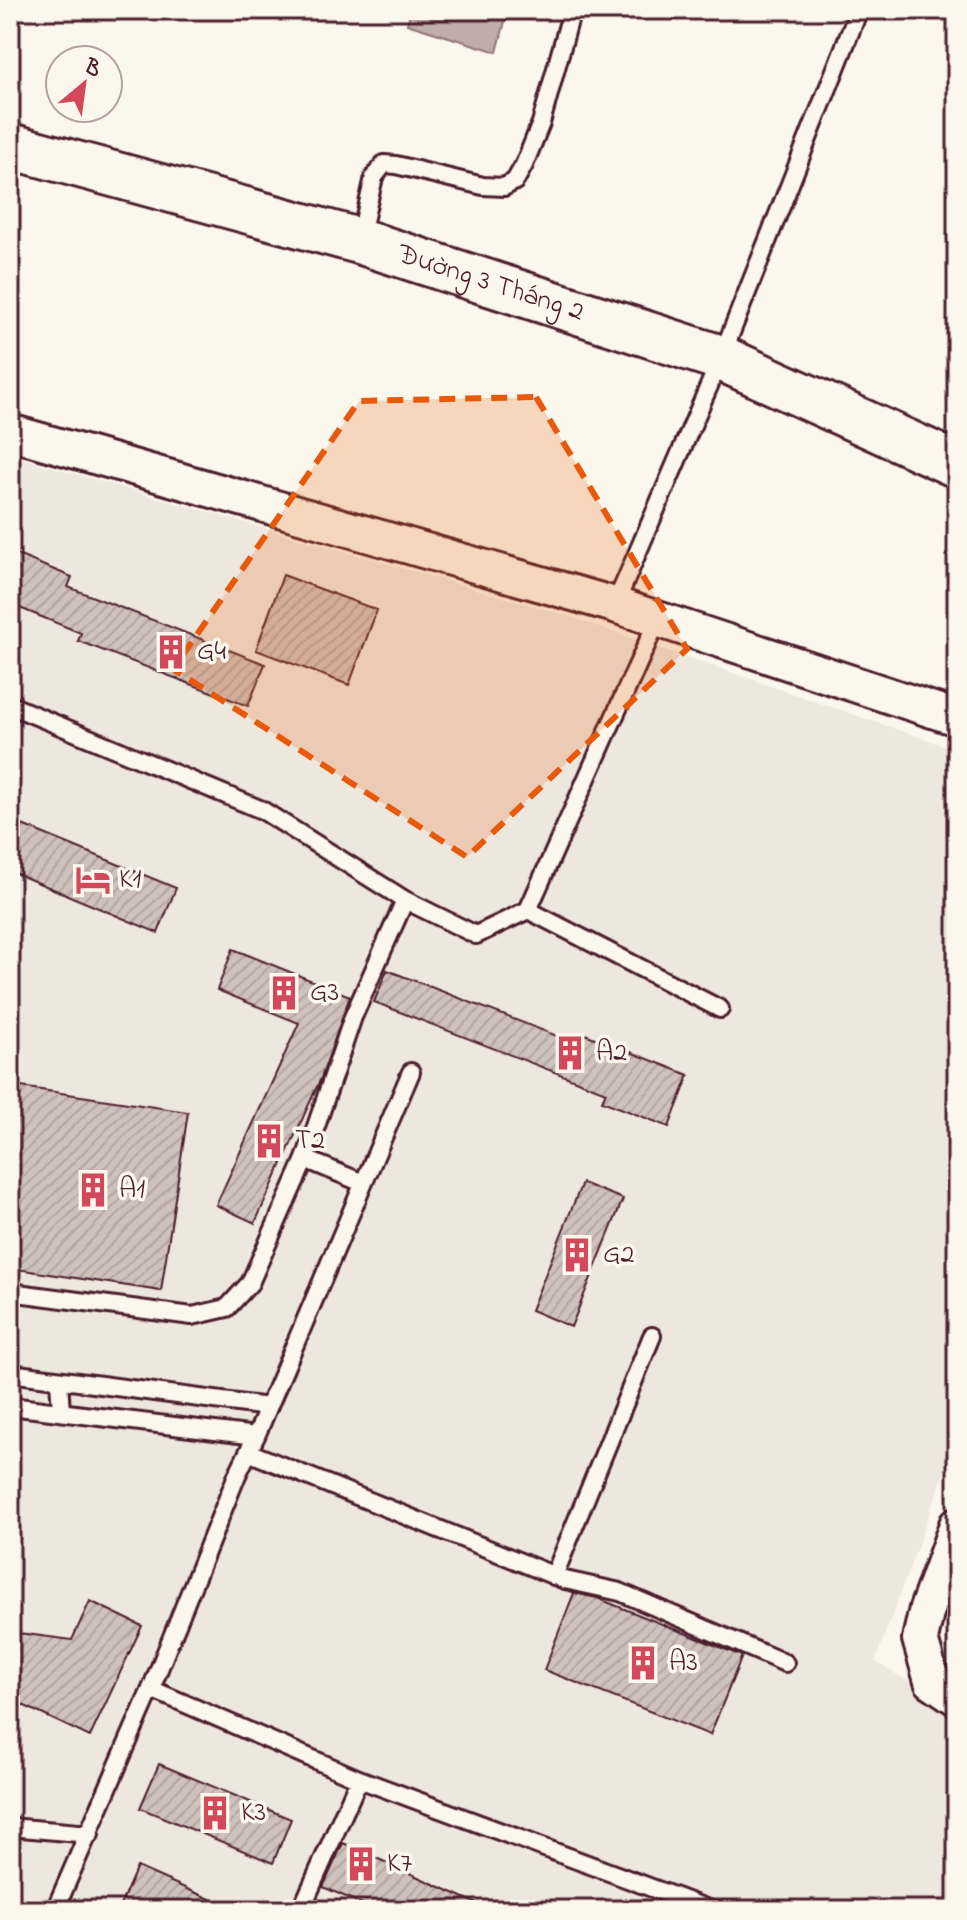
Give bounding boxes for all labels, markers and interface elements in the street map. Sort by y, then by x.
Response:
north arrow [44,44,124,124]
text: B [77,51,107,87]
street label: Đường 3 Tháng 2 [391,234,589,333]
place label: G4 [197,632,227,673]
building icon: G4 [152,633,190,671]
place label: K1 [119,860,142,901]
hotel icon: K1 [74,861,112,899]
place label: G3 [310,973,339,1014]
building icon: G3 [265,974,303,1012]
place label: A2 [596,1033,627,1074]
building icon: A2 [551,1034,589,1072]
place label: T2 [295,1121,325,1162]
building icon: T2 [250,1122,288,1160]
place label: A1 [119,1170,145,1211]
building icon: A1 [74,1171,112,1209]
place label: G2 [603,1235,635,1276]
building icon: G2 [558,1236,596,1274]
place label: A3 [669,1643,698,1684]
building icon: A3 [624,1644,662,1682]
place label: K3 [241,1793,266,1834]
building icon: K3 [196,1794,234,1832]
place label: K7 [387,1844,413,1885]
building icon: K7 [342,1845,380,1883]

